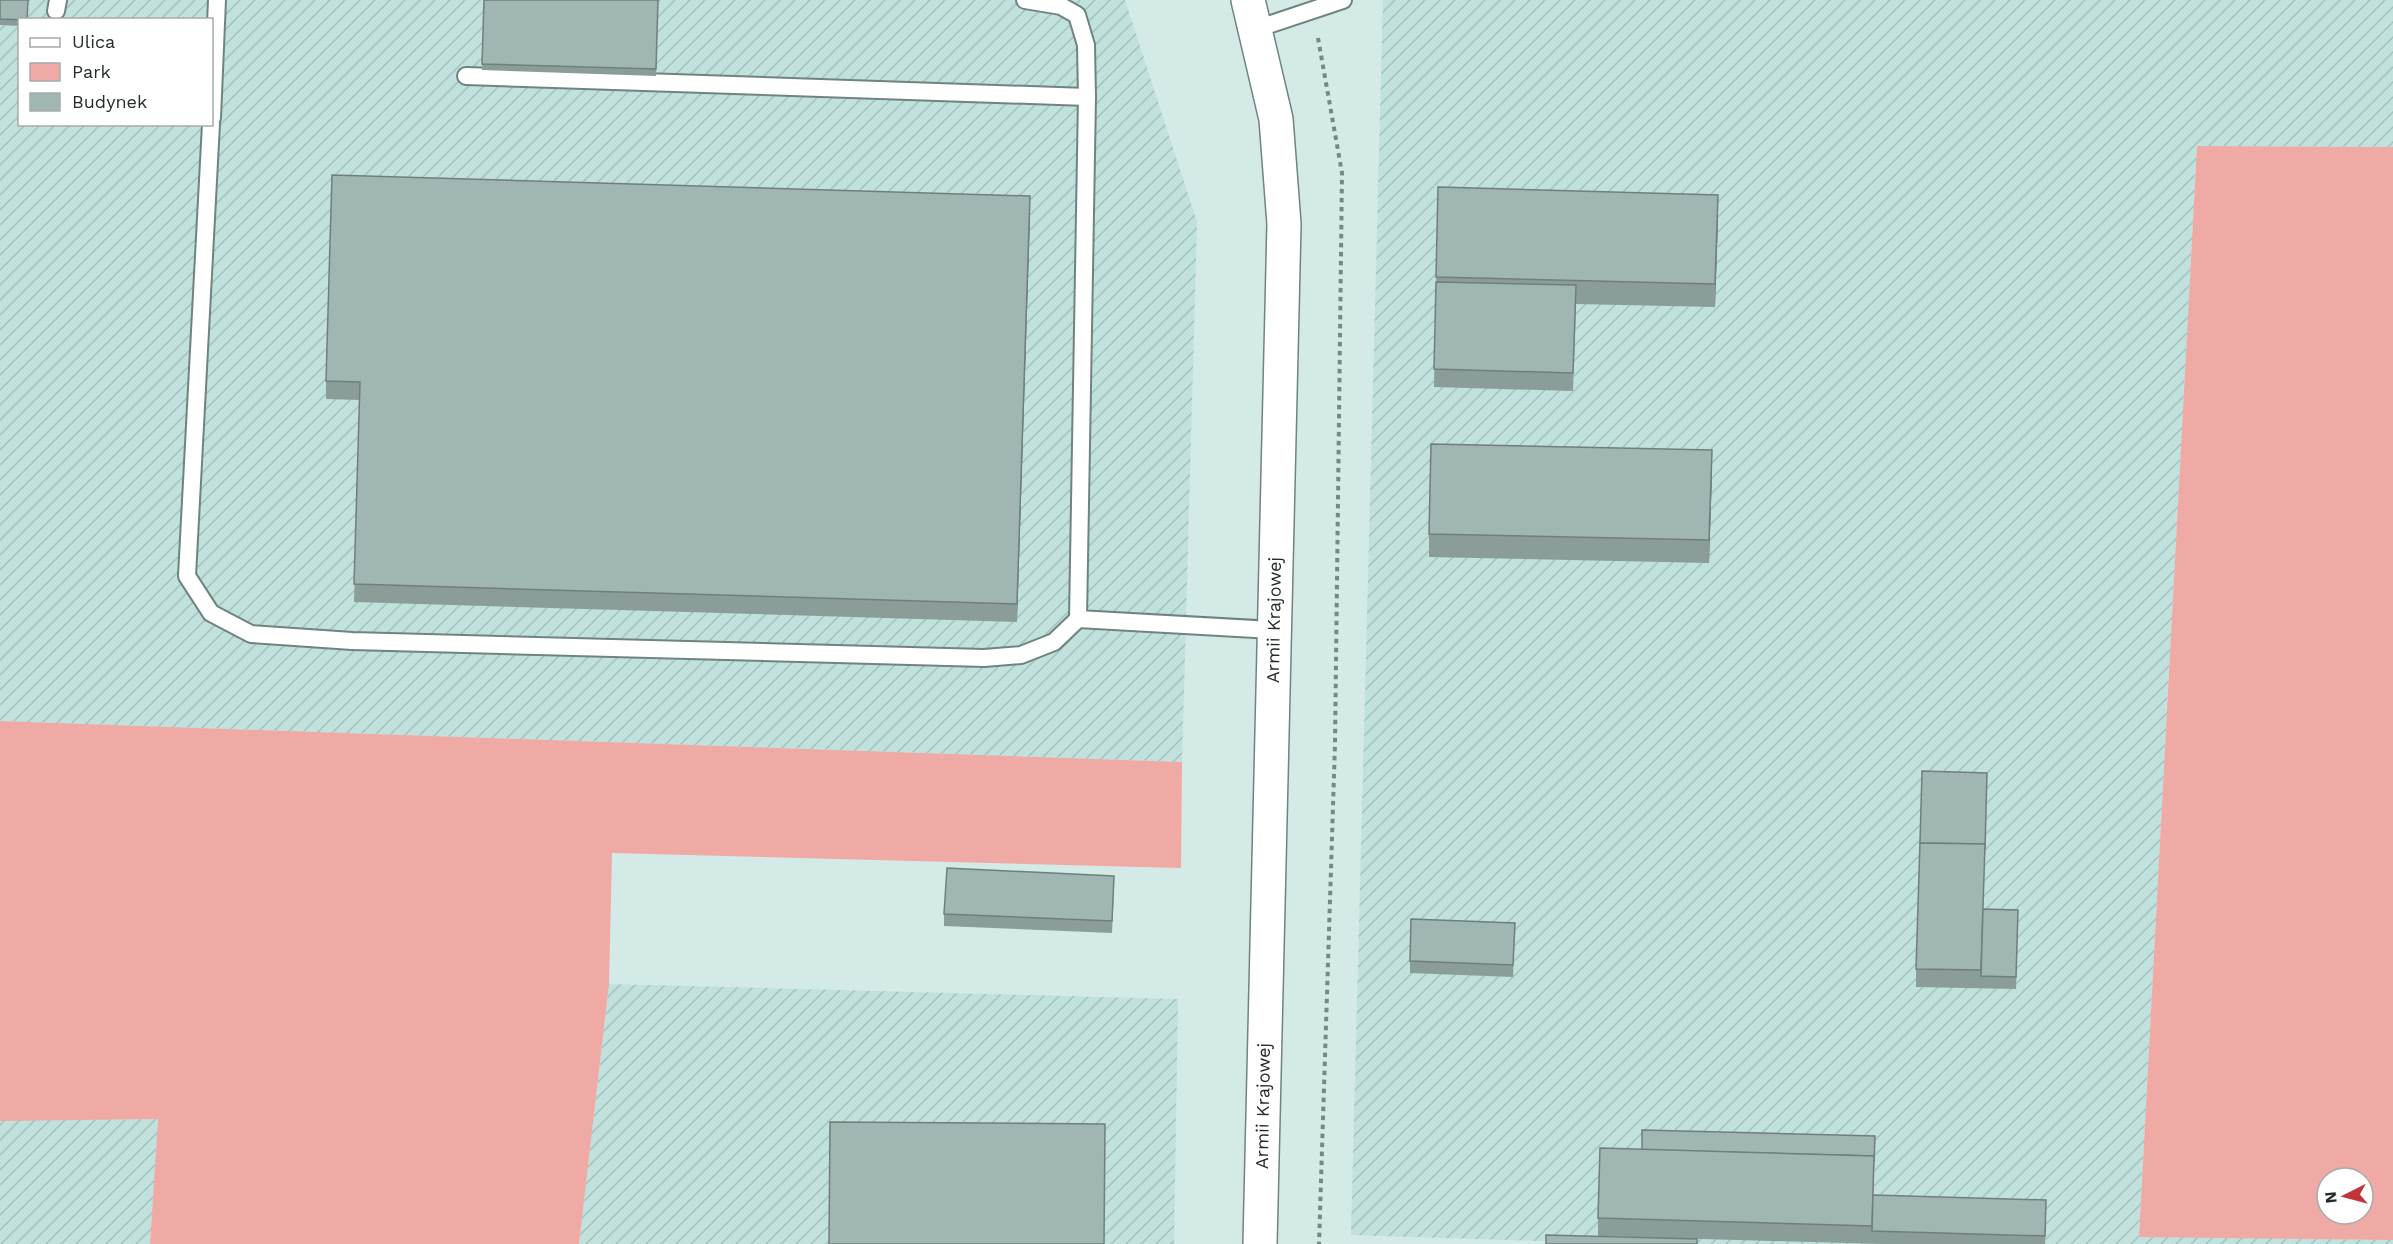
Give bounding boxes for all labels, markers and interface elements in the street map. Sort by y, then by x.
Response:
legend [18,18,213,126]
text: Ulica [72,31,115,52]
text: Park [72,61,111,82]
text: Budynek [72,91,147,112]
street label: Armii Krajowej [1262,557,1285,683]
street label: Armii Krajowej [1251,1043,1274,1169]
north arrow [2315,1166,2375,1226]
text: N [2321,1191,2341,1204]

